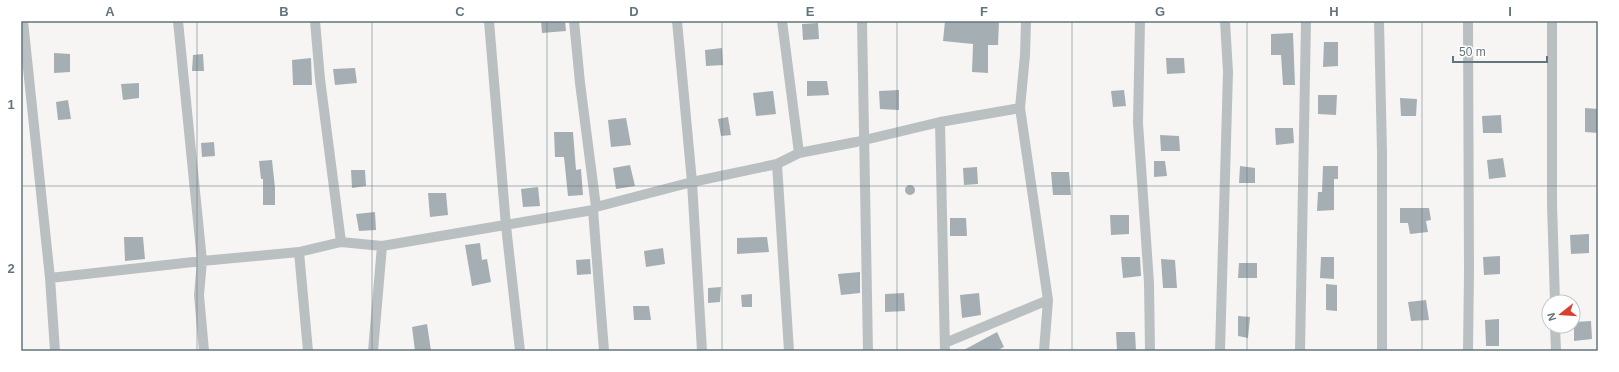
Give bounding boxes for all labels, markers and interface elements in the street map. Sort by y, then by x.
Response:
text: A [105,4,115,19]
text: B [279,4,289,19]
text: C [455,4,465,19]
text: D [629,4,639,19]
text: E [806,4,815,19]
text: F [980,4,988,19]
text: G [1155,4,1165,19]
text: H [1329,4,1339,19]
text: I [1508,4,1512,19]
scale bar [1453,38,1547,64]
text: 50 m [1459,45,1486,59]
text: 1 [7,97,15,112]
text: 2 [7,261,15,276]
north arrow [1541,294,1581,334]
text: N [1545,311,1558,322]

